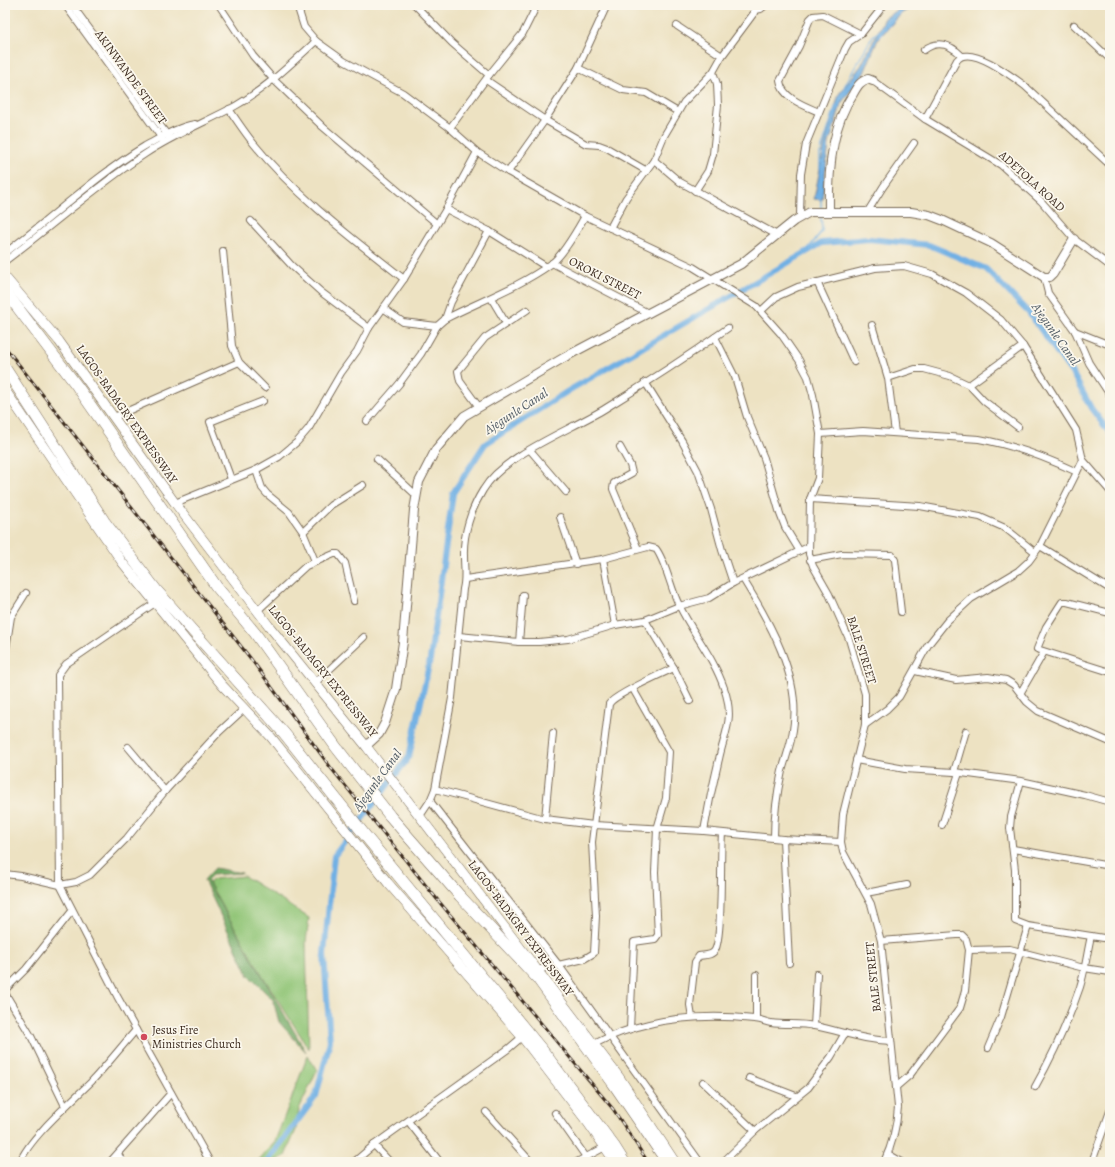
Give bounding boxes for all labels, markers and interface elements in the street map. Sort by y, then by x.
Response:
street label: AKINWANDE STREET [91,26,171,128]
street label: ADETOLA ROAD [995,146,1069,215]
street label: OROKI STREET [566,253,644,303]
water label: Ajegunle Canal [1028,298,1084,369]
street label: LAGOS-BADAGRY EXPRESSWAY [73,341,181,487]
water label: Ajegunle Canal [480,384,552,439]
street label: LAGOS-BADAGRY EXPRESSWAY [265,601,382,741]
street label: BALE STREET [844,614,881,686]
water label: Ajegunle Canal [348,745,406,815]
street label: LAGOS-BADAGRY EXPRESSWAY [465,857,578,1000]
street label: BALE STREET [861,941,885,1013]
place label: Jesus Fire Ministries Church [152,1022,242,1052]
marker: Jesus Fire Ministries Church [139,1032,149,1042]

